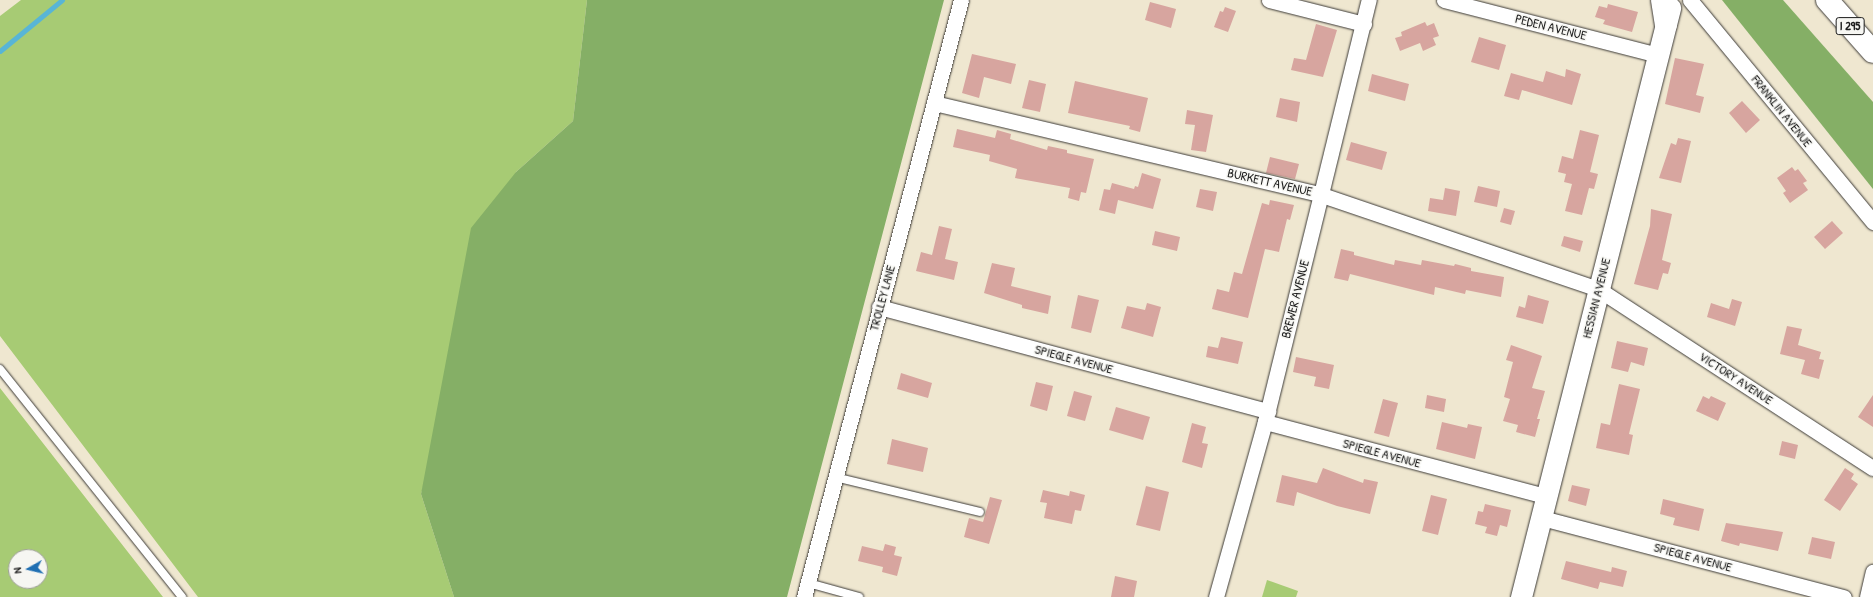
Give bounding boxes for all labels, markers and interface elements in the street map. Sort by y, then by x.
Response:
street label: PEDEN AVENUE [1514,11,1588,43]
road number: I 295 [1835,16,1865,36]
street label: FRANKLIN AVENUE [1748,72,1816,150]
street label: BURKETT AVENUE [1226,165,1314,199]
street label: HESSIAN AVENUE [1578,256,1614,340]
street label: BREWER AVENUE [1278,258,1312,340]
street label: TROLLEY LANE [866,264,898,332]
street label: SPIEGLE AVENUE [1033,341,1115,377]
street label: VICTORY AVENUE [1696,348,1776,408]
street label: SPIEGLE AVENUE [1341,435,1423,471]
street label: SPIEGLE AVENUE [1652,539,1734,575]
north arrow [8,549,48,589]
text: N [10,567,24,574]

